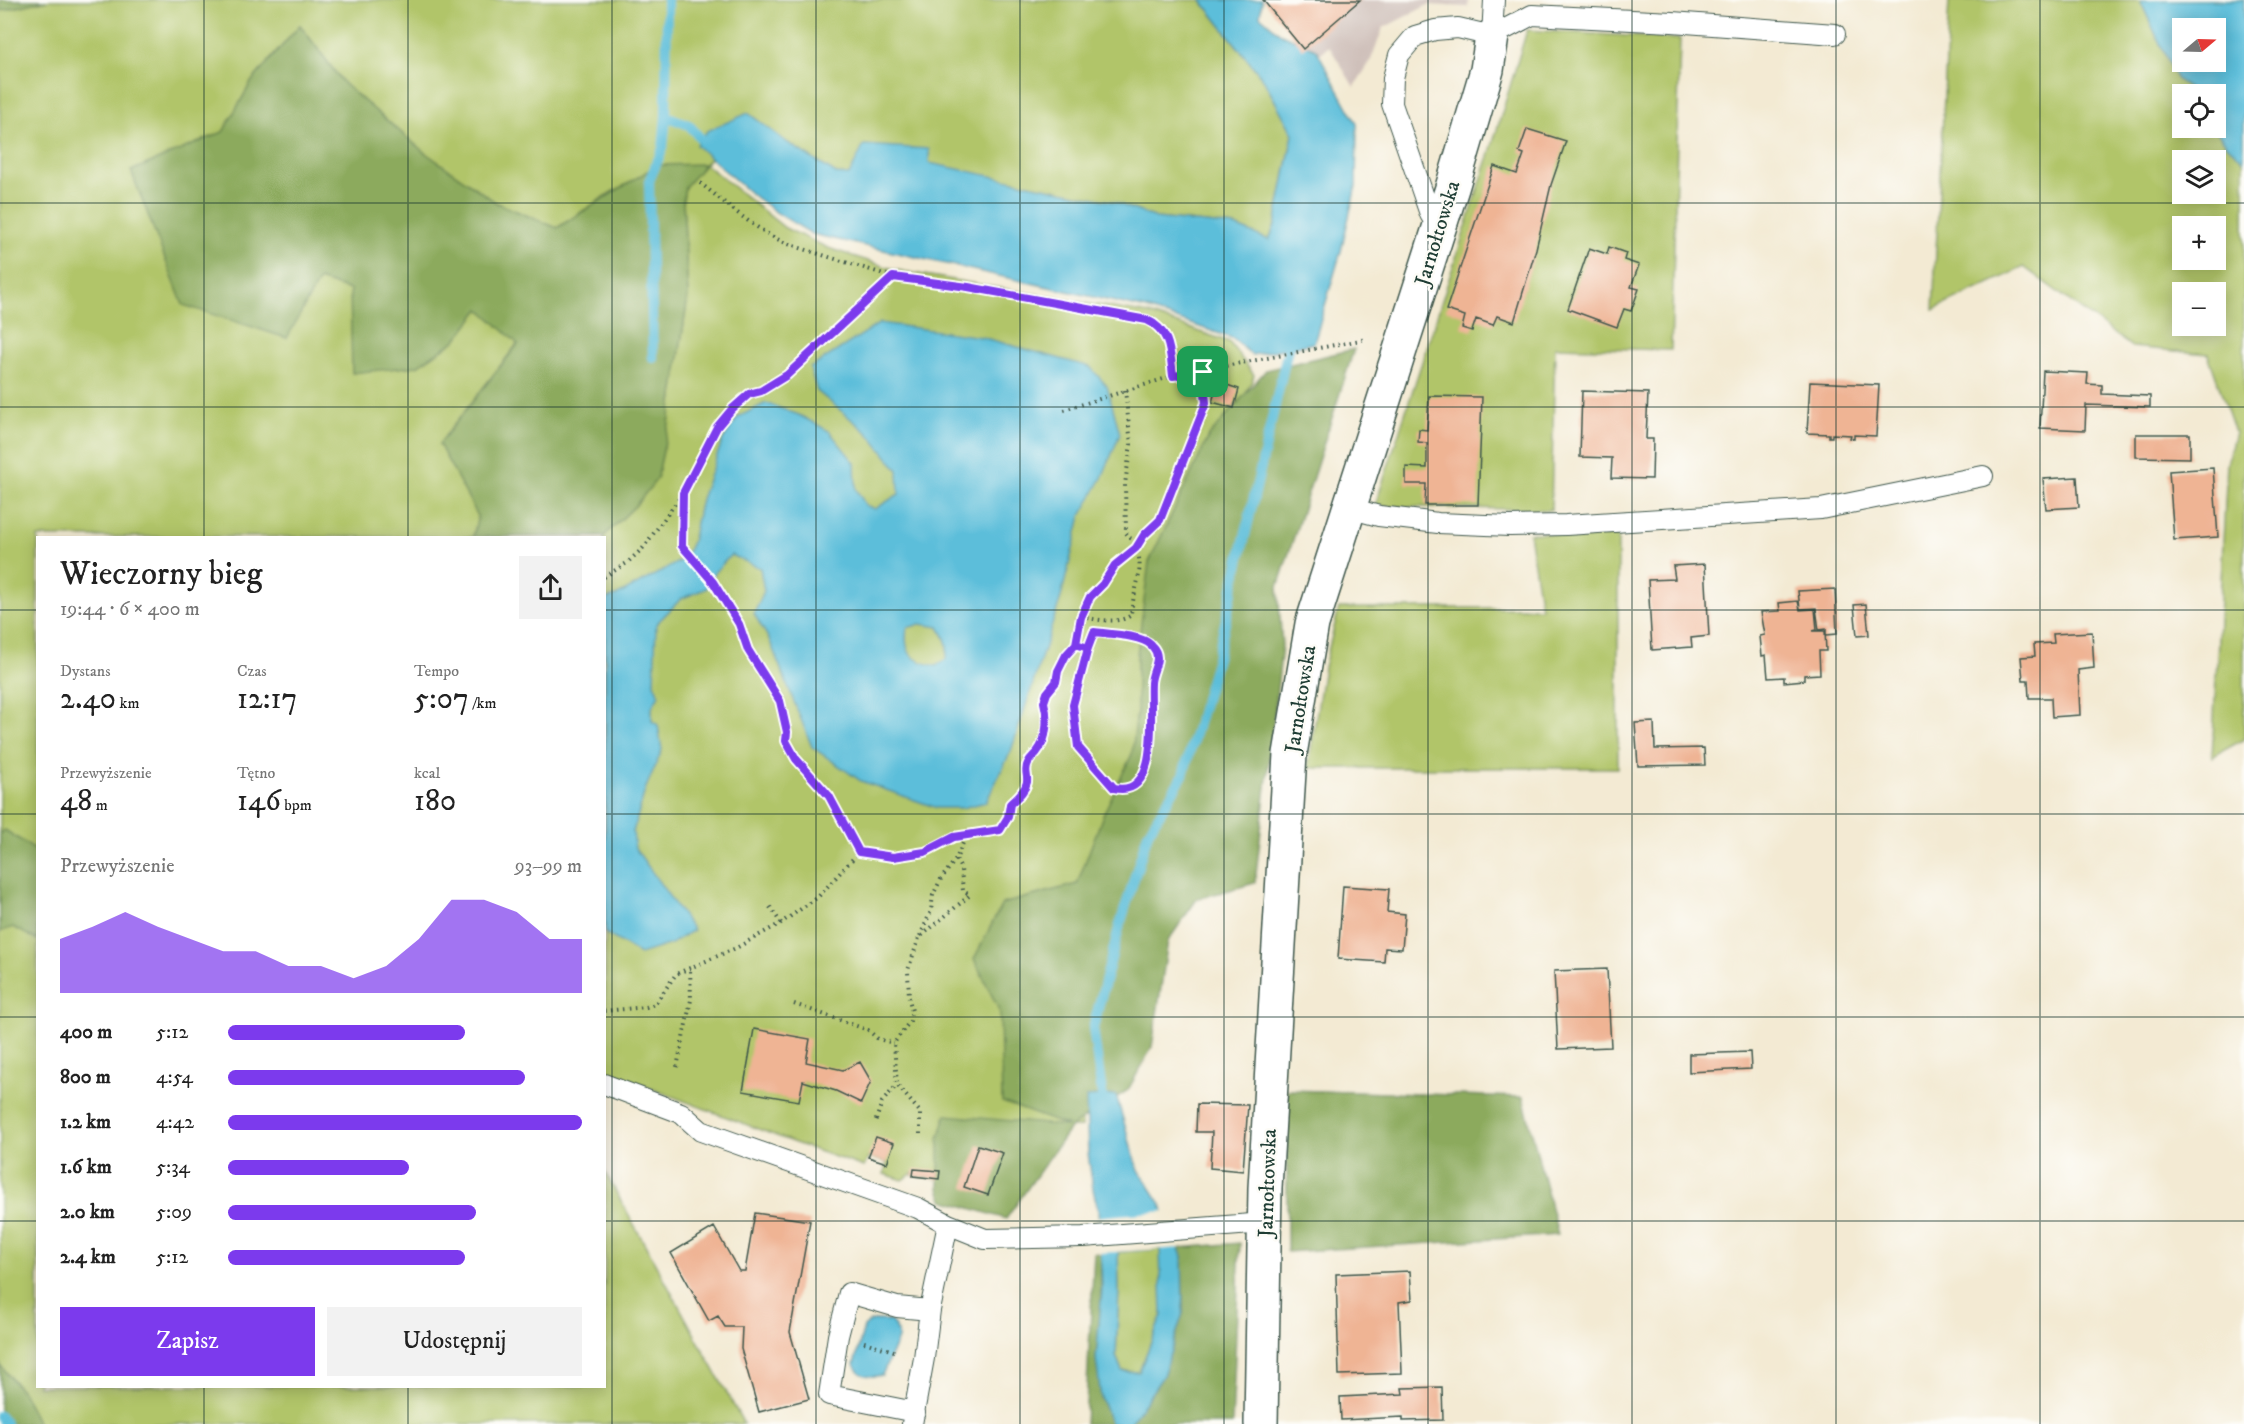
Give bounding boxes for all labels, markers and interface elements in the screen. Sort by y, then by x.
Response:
north arrow [2172,18,2226,72]
map controls [2172,18,2226,336]
button: locate [2172,84,2226,138]
button: layers [2172,150,2226,204]
street label: Jarnołtowska [1409,177,1466,291]
button: + [2172,216,2226,270]
button: − [2172,282,2226,336]
pin [1177,346,1228,397]
icon: arrive [1186,355,1219,388]
text: Wieczorny bieg [60,554,263,595]
button: share [519,556,582,619]
text: 19:44 · 6 × 400 m [60,597,200,622]
street label: Jarnołtowska [1279,643,1322,757]
text: Dystans [60,661,110,681]
text: Czas [237,661,267,681]
text: Tempo [414,661,459,681]
text: 2.40 [60,681,116,718]
text: 12:17 [237,681,297,718]
text: 5:07 [414,681,469,718]
text: km [116,693,139,713]
text: /km [469,693,496,713]
text: Przewyższenie [60,763,152,783]
text: Tętno [237,763,275,783]
text: kcal [414,763,440,783]
text: 48 [60,783,92,820]
text: 146 [237,783,281,820]
text: 180 [414,783,456,820]
text: m [92,795,108,815]
text: bpm [281,795,312,815]
text: Przewyższenie [60,854,174,879]
text: 93–99 m [515,854,582,879]
text: 400 m [60,1020,112,1045]
text: 5:12 [156,1020,188,1045]
text: 800 m [60,1065,111,1090]
text: 4:54 [156,1065,193,1090]
text: 1.2 km [60,1110,111,1135]
text: 4:42 [156,1110,194,1135]
street label: Jarnołtowska [1253,1128,1283,1240]
text: 1.6 km [60,1155,112,1180]
text: 5:34 [156,1155,190,1180]
text: 2.0 km [60,1200,115,1225]
text: 5:09 [156,1200,192,1225]
text: 2.4 km [60,1245,116,1270]
text: 5:12 [156,1245,188,1270]
button: Zapisz [60,1307,315,1376]
button: Udostępnij [327,1307,582,1376]

